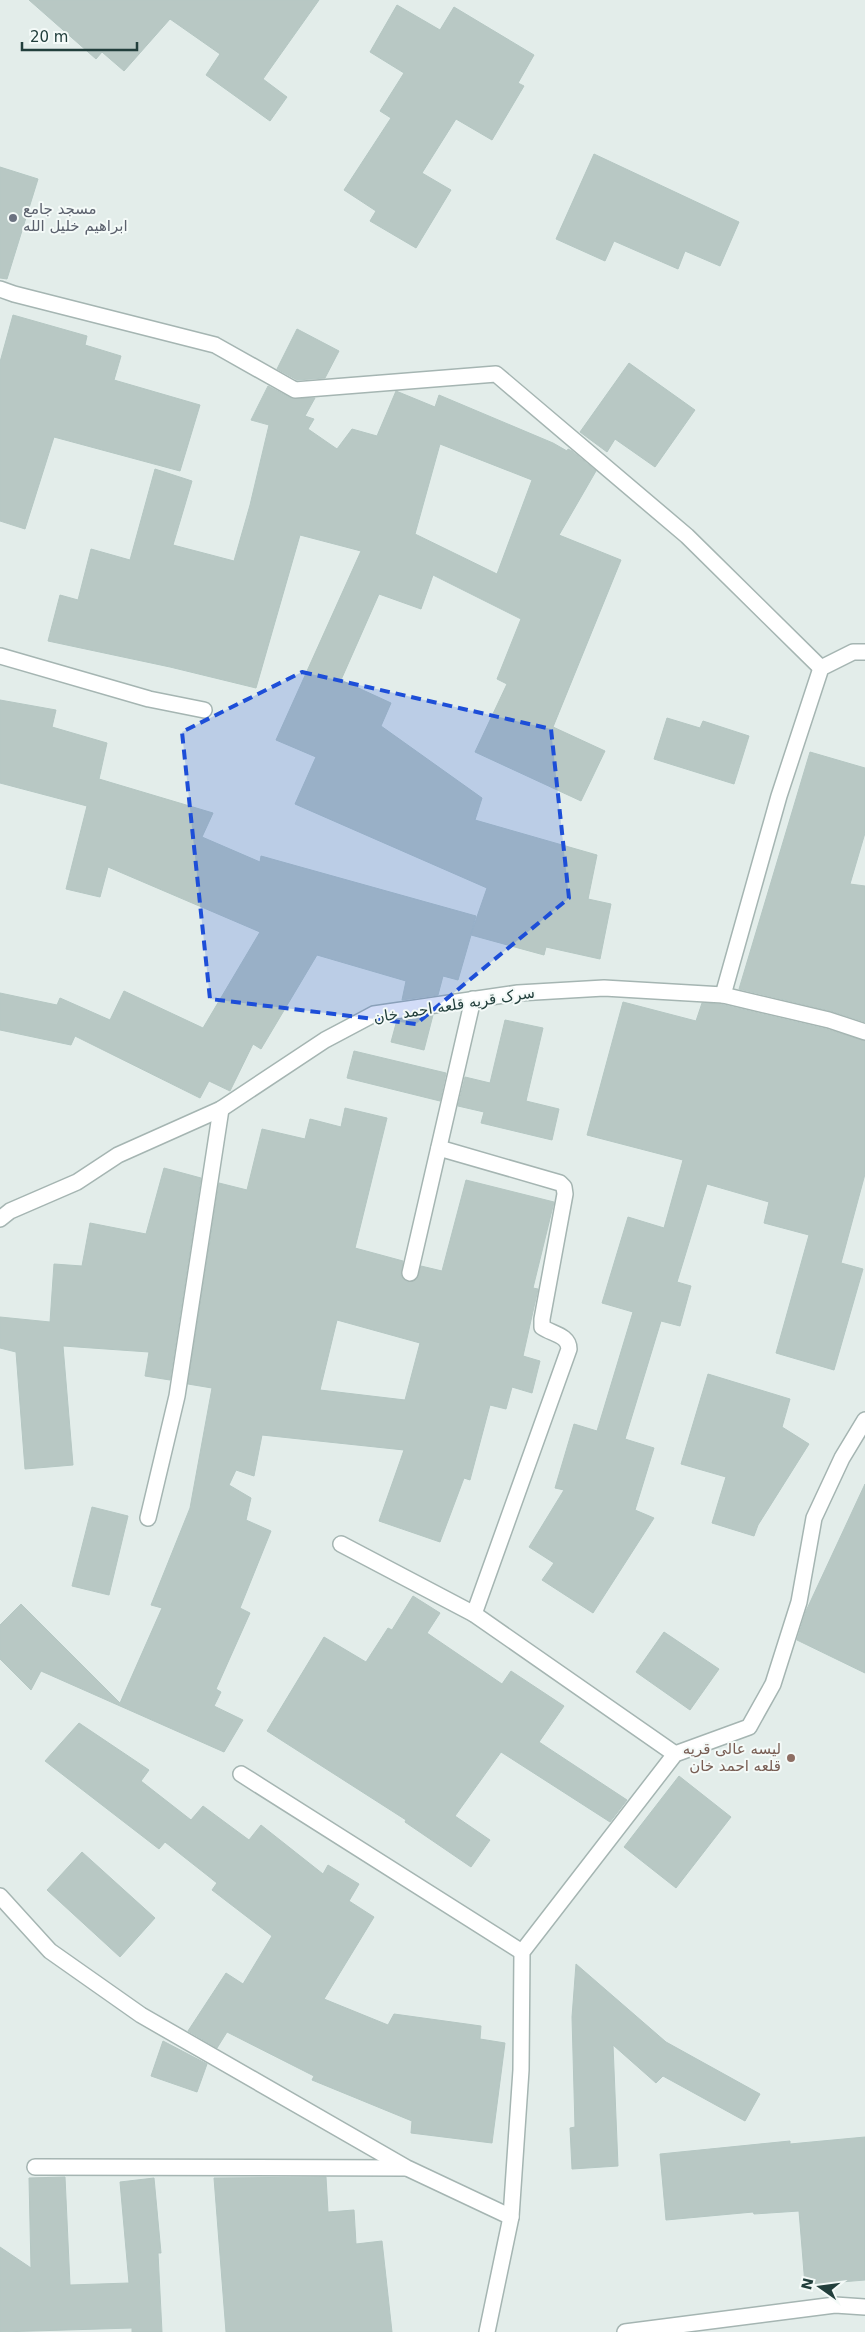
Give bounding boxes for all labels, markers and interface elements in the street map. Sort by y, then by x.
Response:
scale bar [22,20,138,52]
text: 20 m [30,28,68,46]
place label: مسجد جامع ابراهیم خلیل الله [23,200,128,235]
marker: مسجد جامع ابراهیم خلیل الله [7,212,19,224]
street label: سرک قریه قلعه احمد خان [372,983,536,1027]
place label: لیسه عالی قریه قلعه احمد خان [683,1740,781,1775]
marker: لیسه عالی قریه قلعه احمد خان [785,1752,797,1764]
north arrow [795,2262,845,2312]
text: N [798,2276,817,2291]

